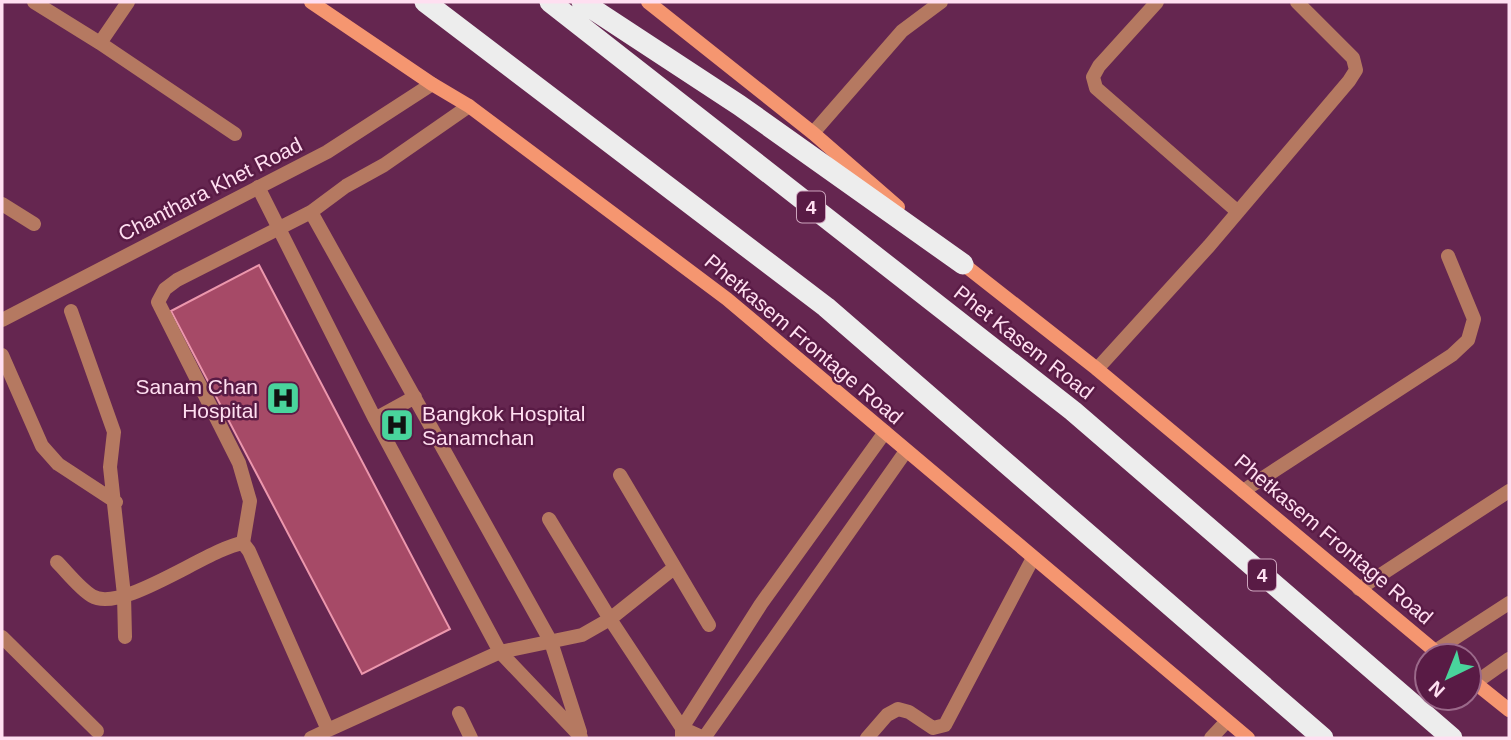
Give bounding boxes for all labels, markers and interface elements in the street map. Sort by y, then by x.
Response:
street label: Chanthara Khet Road [114,133,306,245]
road number: 4 [797,192,825,223]
street label: Phetkasem Frontage Road [700,250,908,428]
street label: Phet Kasem Road [950,280,1098,404]
place label: Sanam Chan Hospital [135,375,258,422]
hospital icon: Sanam Chan Hospital [264,379,302,417]
place label: Bangkok Hospital Sanamchan [422,402,585,449]
hospital icon: Bangkok Hospital Sanamchan [378,406,416,444]
street label: Phetkasem Frontage Road [1230,450,1438,628]
road number: 4 [1248,560,1276,590]
north arrow [1413,642,1483,712]
text: N [1425,677,1449,701]

